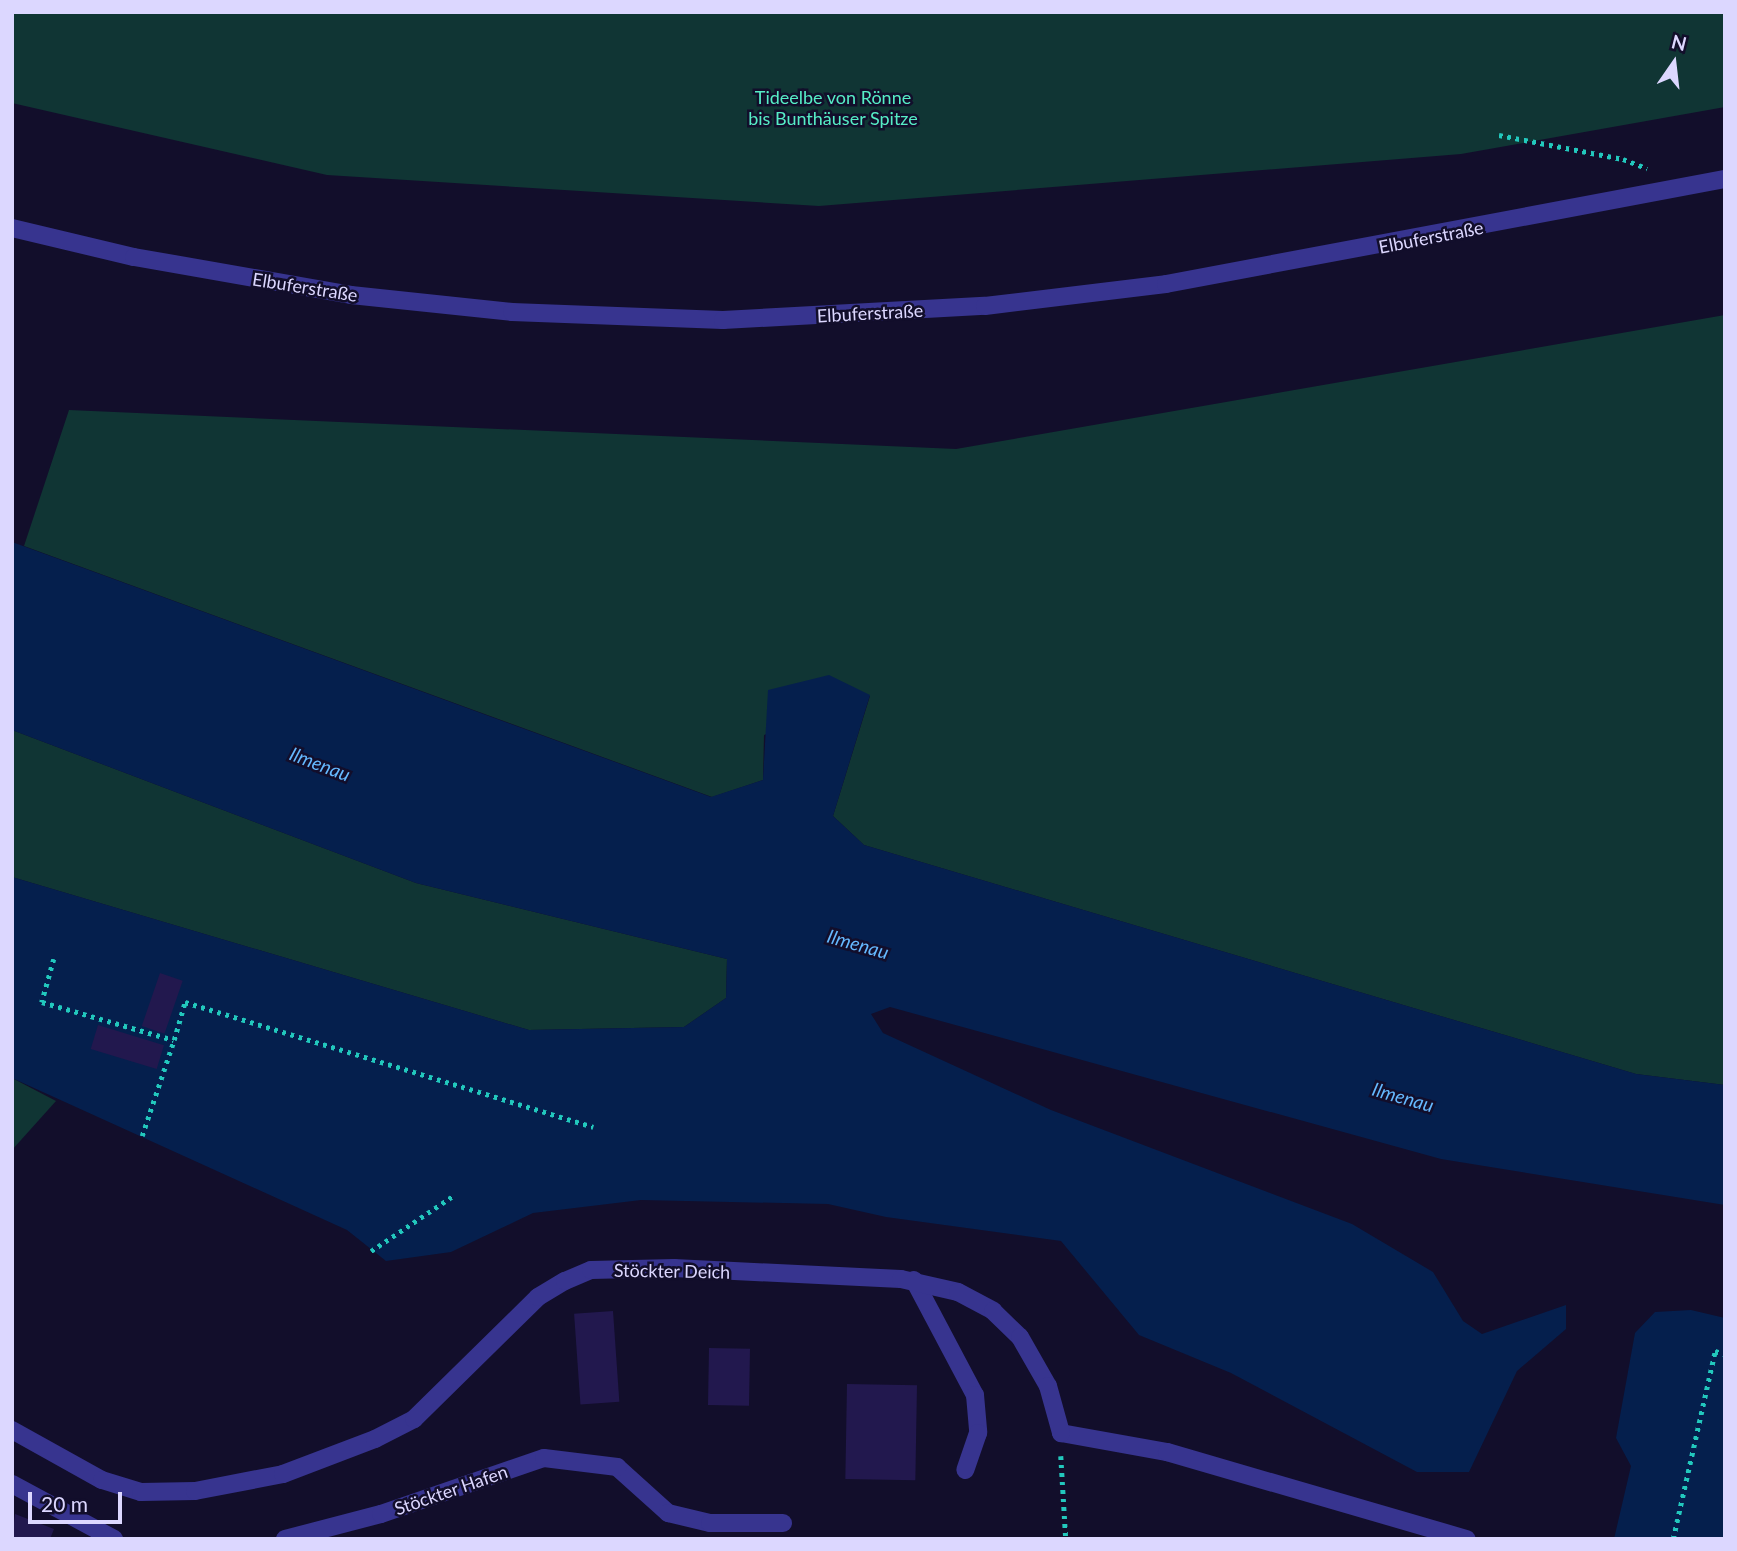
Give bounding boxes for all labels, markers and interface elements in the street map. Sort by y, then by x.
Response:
north arrow [1639,28,1709,98]
text: N [1669,29,1689,55]
park label: Tideelbe von Rönne bis Bunthäuser Spitze [748,87,918,130]
street label: Elbuferstraße [1377,216,1485,258]
street label: Elbuferstraße [251,268,359,306]
street label: Elbuferstraße [816,299,924,327]
water label: Ilmenau [286,742,354,786]
water label: Ilmenau [825,924,891,964]
water label: Ilmenau [1370,1077,1436,1117]
street label: Stöckter Deich [613,1259,731,1283]
street label: Stöckter Hafen [391,1460,511,1520]
scale bar [32,1478,126,1522]
text: 20 m [41,1491,88,1516]

